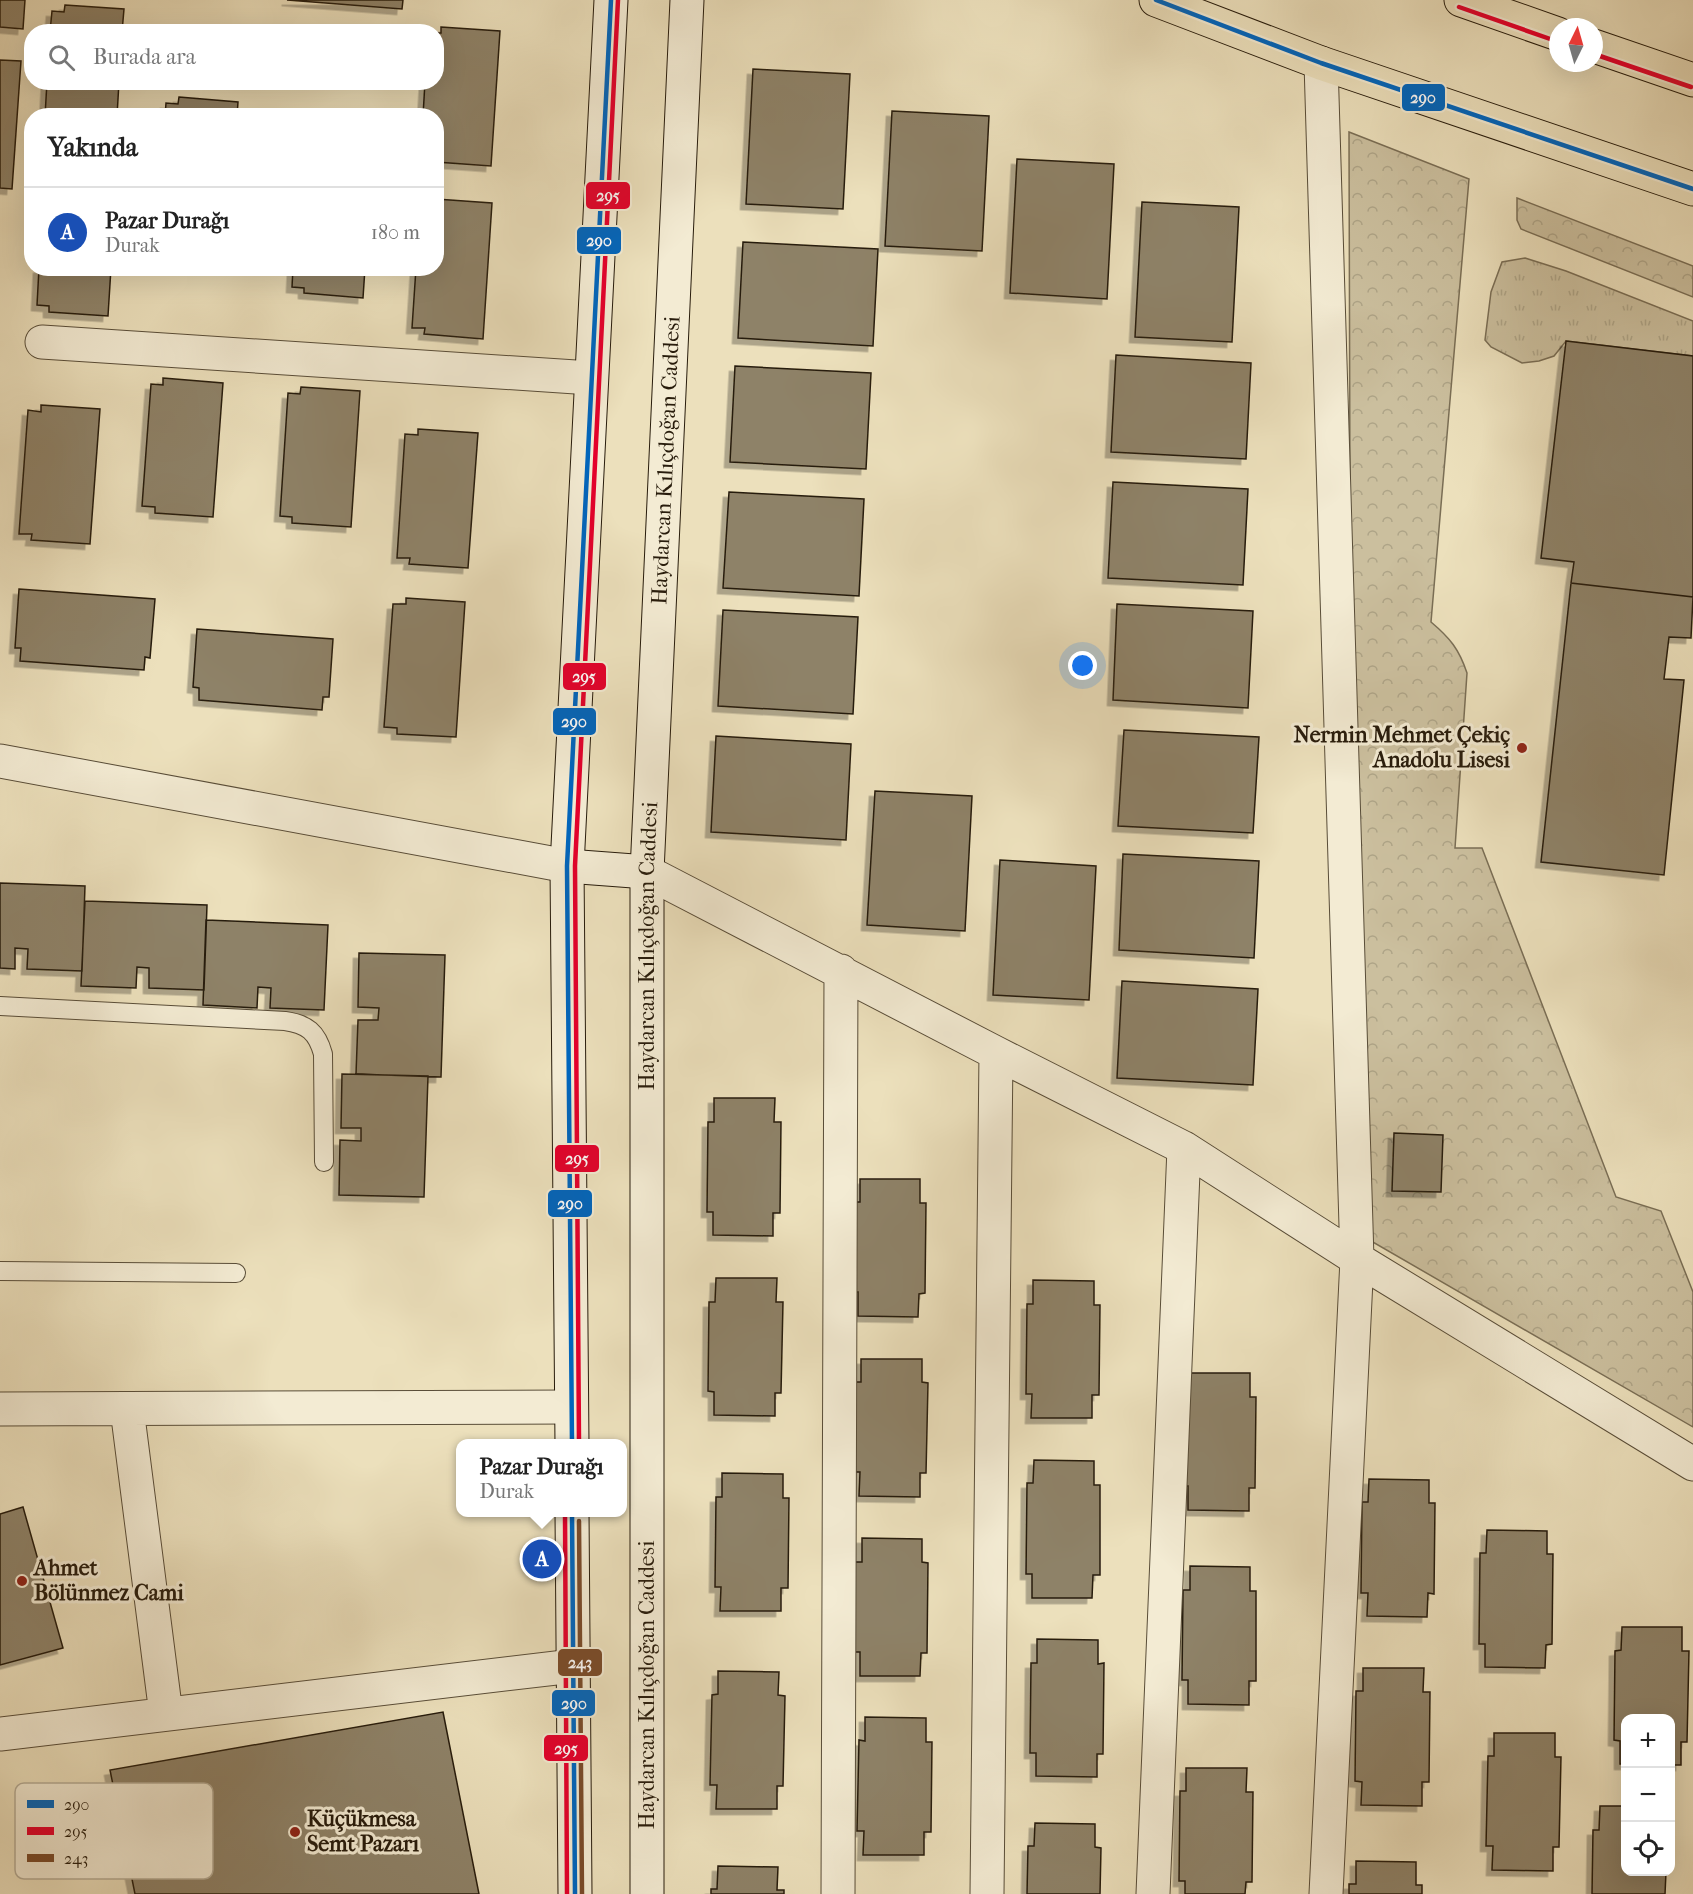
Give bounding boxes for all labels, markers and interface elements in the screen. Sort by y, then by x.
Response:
north arrow [1549,18,1603,72]
search box [24,24,444,90]
icon: search [45,41,78,74]
text: Burada ara [93,44,196,70]
line badge: 290 [1401,83,1446,112]
text: 290 [1410,88,1436,108]
text: Yakında [48,132,138,163]
line badge: 295 [585,181,631,210]
text: 295 [596,186,620,206]
text: Pazar Durağı [105,208,229,234]
text: A [61,221,74,244]
text: 180 m [371,221,420,244]
line badge: 290 [576,226,622,255]
text: 290 [586,231,612,251]
text: Durak [105,234,160,257]
street label: Haydarcan Kılıçdoğan Caddesi [646,315,686,605]
your location [1068,651,1097,680]
line badge: 295 [562,662,607,691]
text: 295 [572,667,596,687]
line badge: 290 [552,707,597,736]
text: 290 [561,712,587,732]
place label: Nermin Mehmet Çekiç Anadolu Lisesi [1293,722,1510,773]
marker: Nermin Mehmet Çekiç Anadolu Lisesi [1515,741,1529,755]
street label: Haydarcan Kılıçdoğan Caddesi [634,800,663,1090]
line badge: 295 [554,1144,600,1173]
text: 295 [565,1149,589,1169]
line badge: 290 [547,1189,593,1218]
text: 290 [557,1194,583,1214]
popup [456,1439,627,1517]
text: Pazar Durağı [479,1454,604,1480]
text: Durak [479,1480,534,1503]
pin: A [522,1536,562,1582]
street label: Haydarcan Kılıçdoğan Caddesi [634,1540,660,1829]
place label: Ahmet Bölünmez Cami [32,1555,184,1606]
marker: Ahmet Bölünmez Cami [15,1574,29,1588]
line badge: 243 [557,1648,603,1677]
text: 243 [568,1653,592,1673]
line badge: 290 [551,1689,596,1717]
text: 290 [561,1694,587,1714]
map controls [1621,1714,1675,1876]
button: + [1621,1714,1675,1768]
line badge: 295 [543,1734,589,1762]
text: 295 [554,1739,578,1759]
button: − [1621,1768,1675,1822]
legend [15,1783,213,1879]
text: 290 [64,1795,89,1814]
place label: Küçükmesa Semt Pazarı [307,1806,419,1857]
text: 295 [64,1822,88,1841]
button: locate [1621,1822,1675,1876]
marker: Küçükmesa Semt Pazarı [288,1825,302,1839]
text: 243 [64,1849,88,1868]

